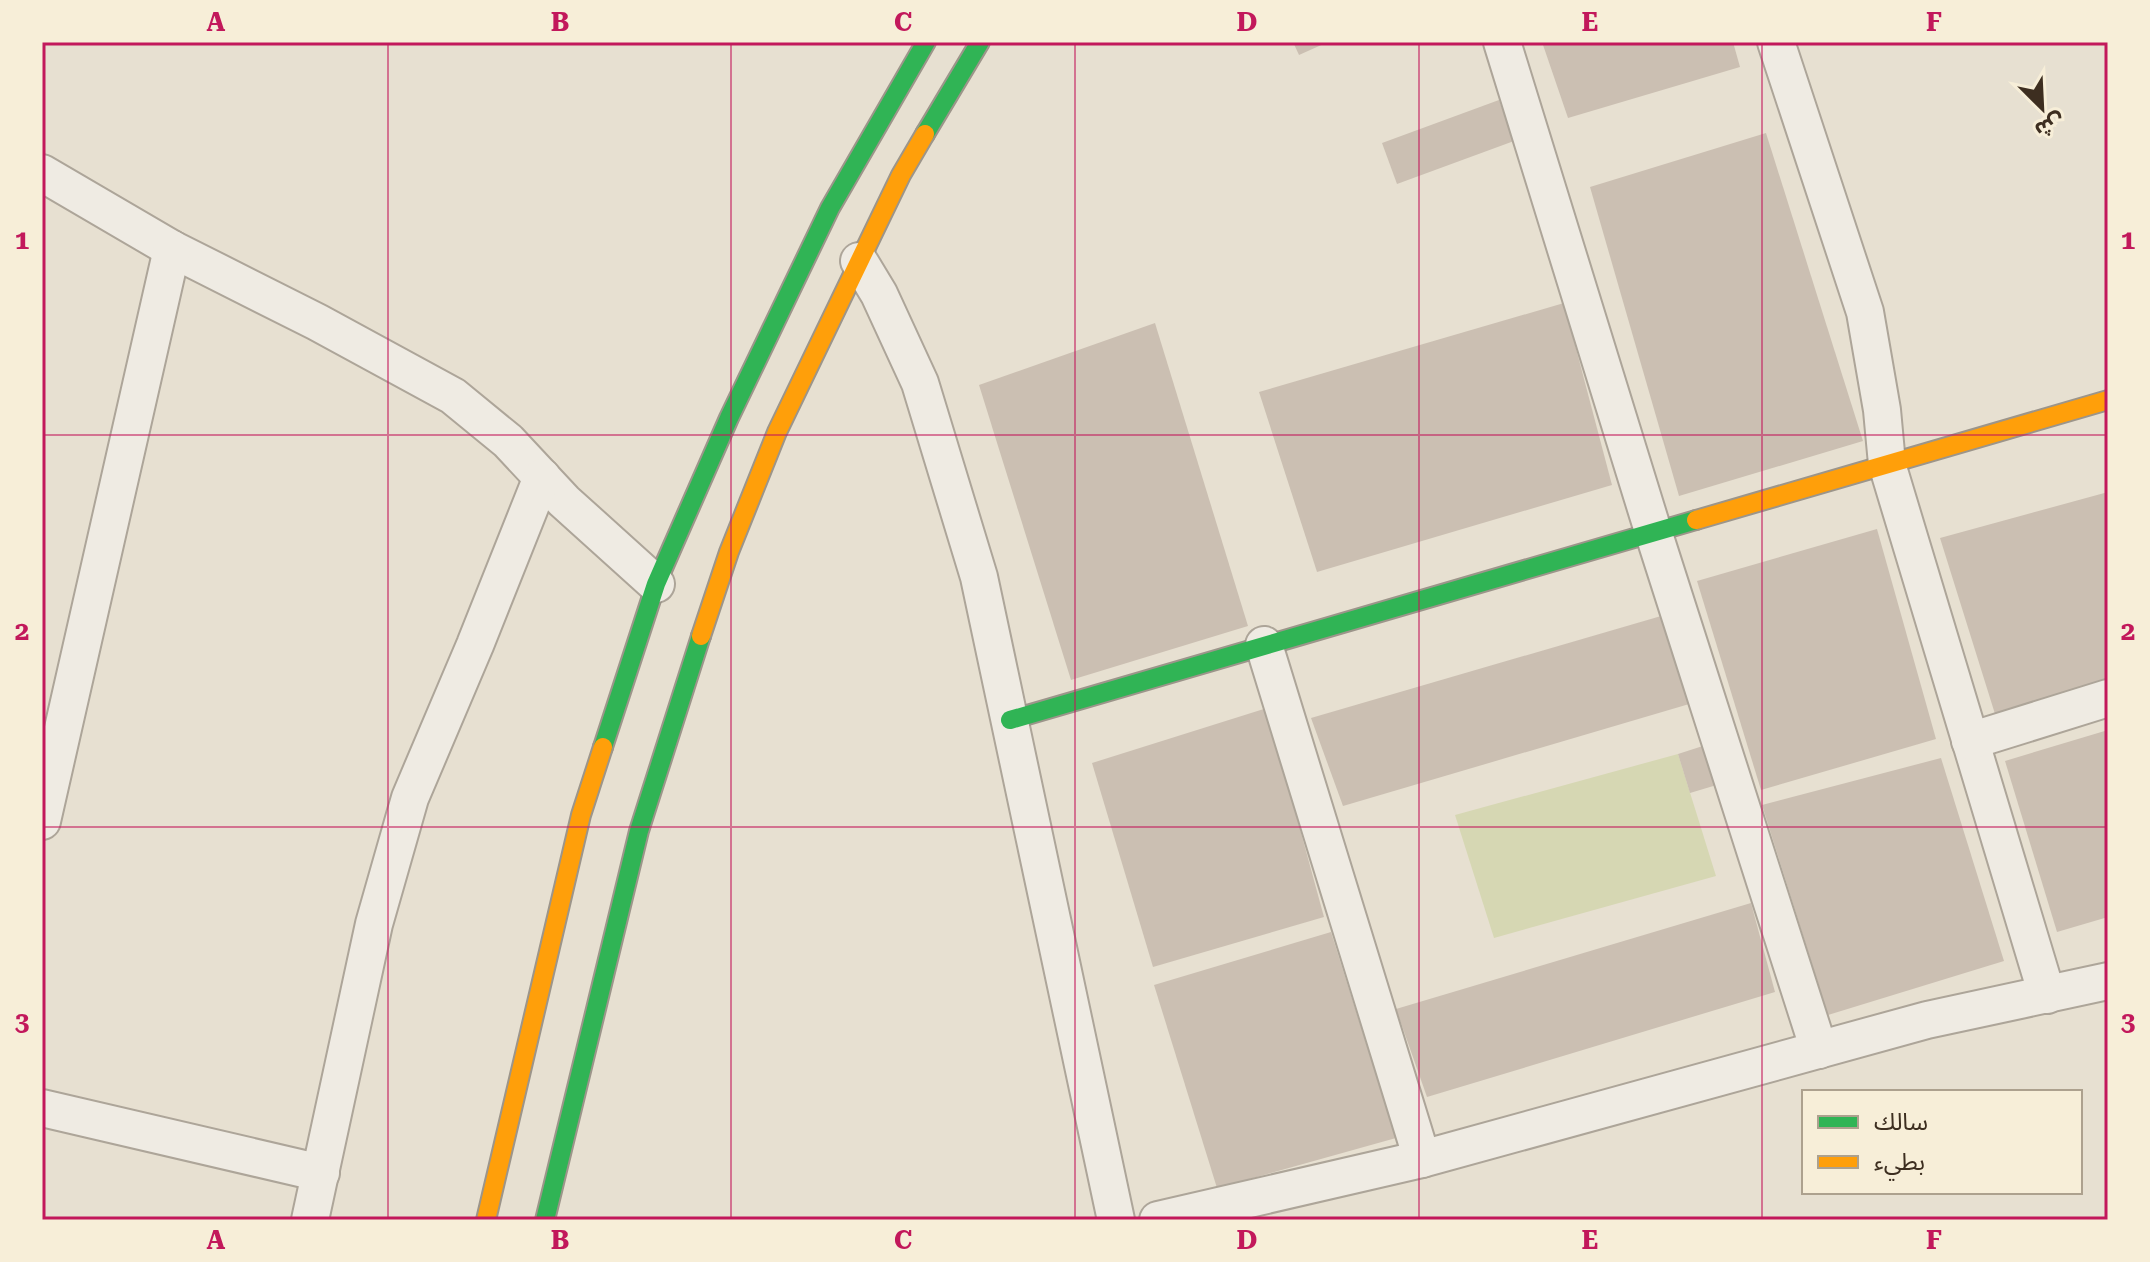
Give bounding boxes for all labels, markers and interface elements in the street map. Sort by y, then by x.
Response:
text: A [207,7,226,37]
text: B [551,7,569,37]
text: C [894,7,912,37]
text: D [1237,7,1257,37]
text: E [1582,7,1598,37]
text: F [1926,7,1942,37]
north arrow [2002,68,2082,148]
text: ش [2031,108,2069,143]
text: 1 [15,225,29,255]
text: 1 [2121,225,2135,255]
text: 2 [15,616,29,646]
text: 2 [2121,616,2135,646]
text: 3 [15,1007,29,1037]
text: 3 [2121,1007,2135,1037]
legend [1802,1090,2082,1194]
text: سالك [1874,1108,1928,1136]
text: بطيء [1874,1148,1925,1181]
text: A [207,1225,226,1255]
text: B [551,1225,569,1255]
text: C [894,1225,912,1255]
text: D [1237,1225,1257,1255]
text: E [1582,1225,1598,1255]
text: F [1926,1225,1942,1255]

